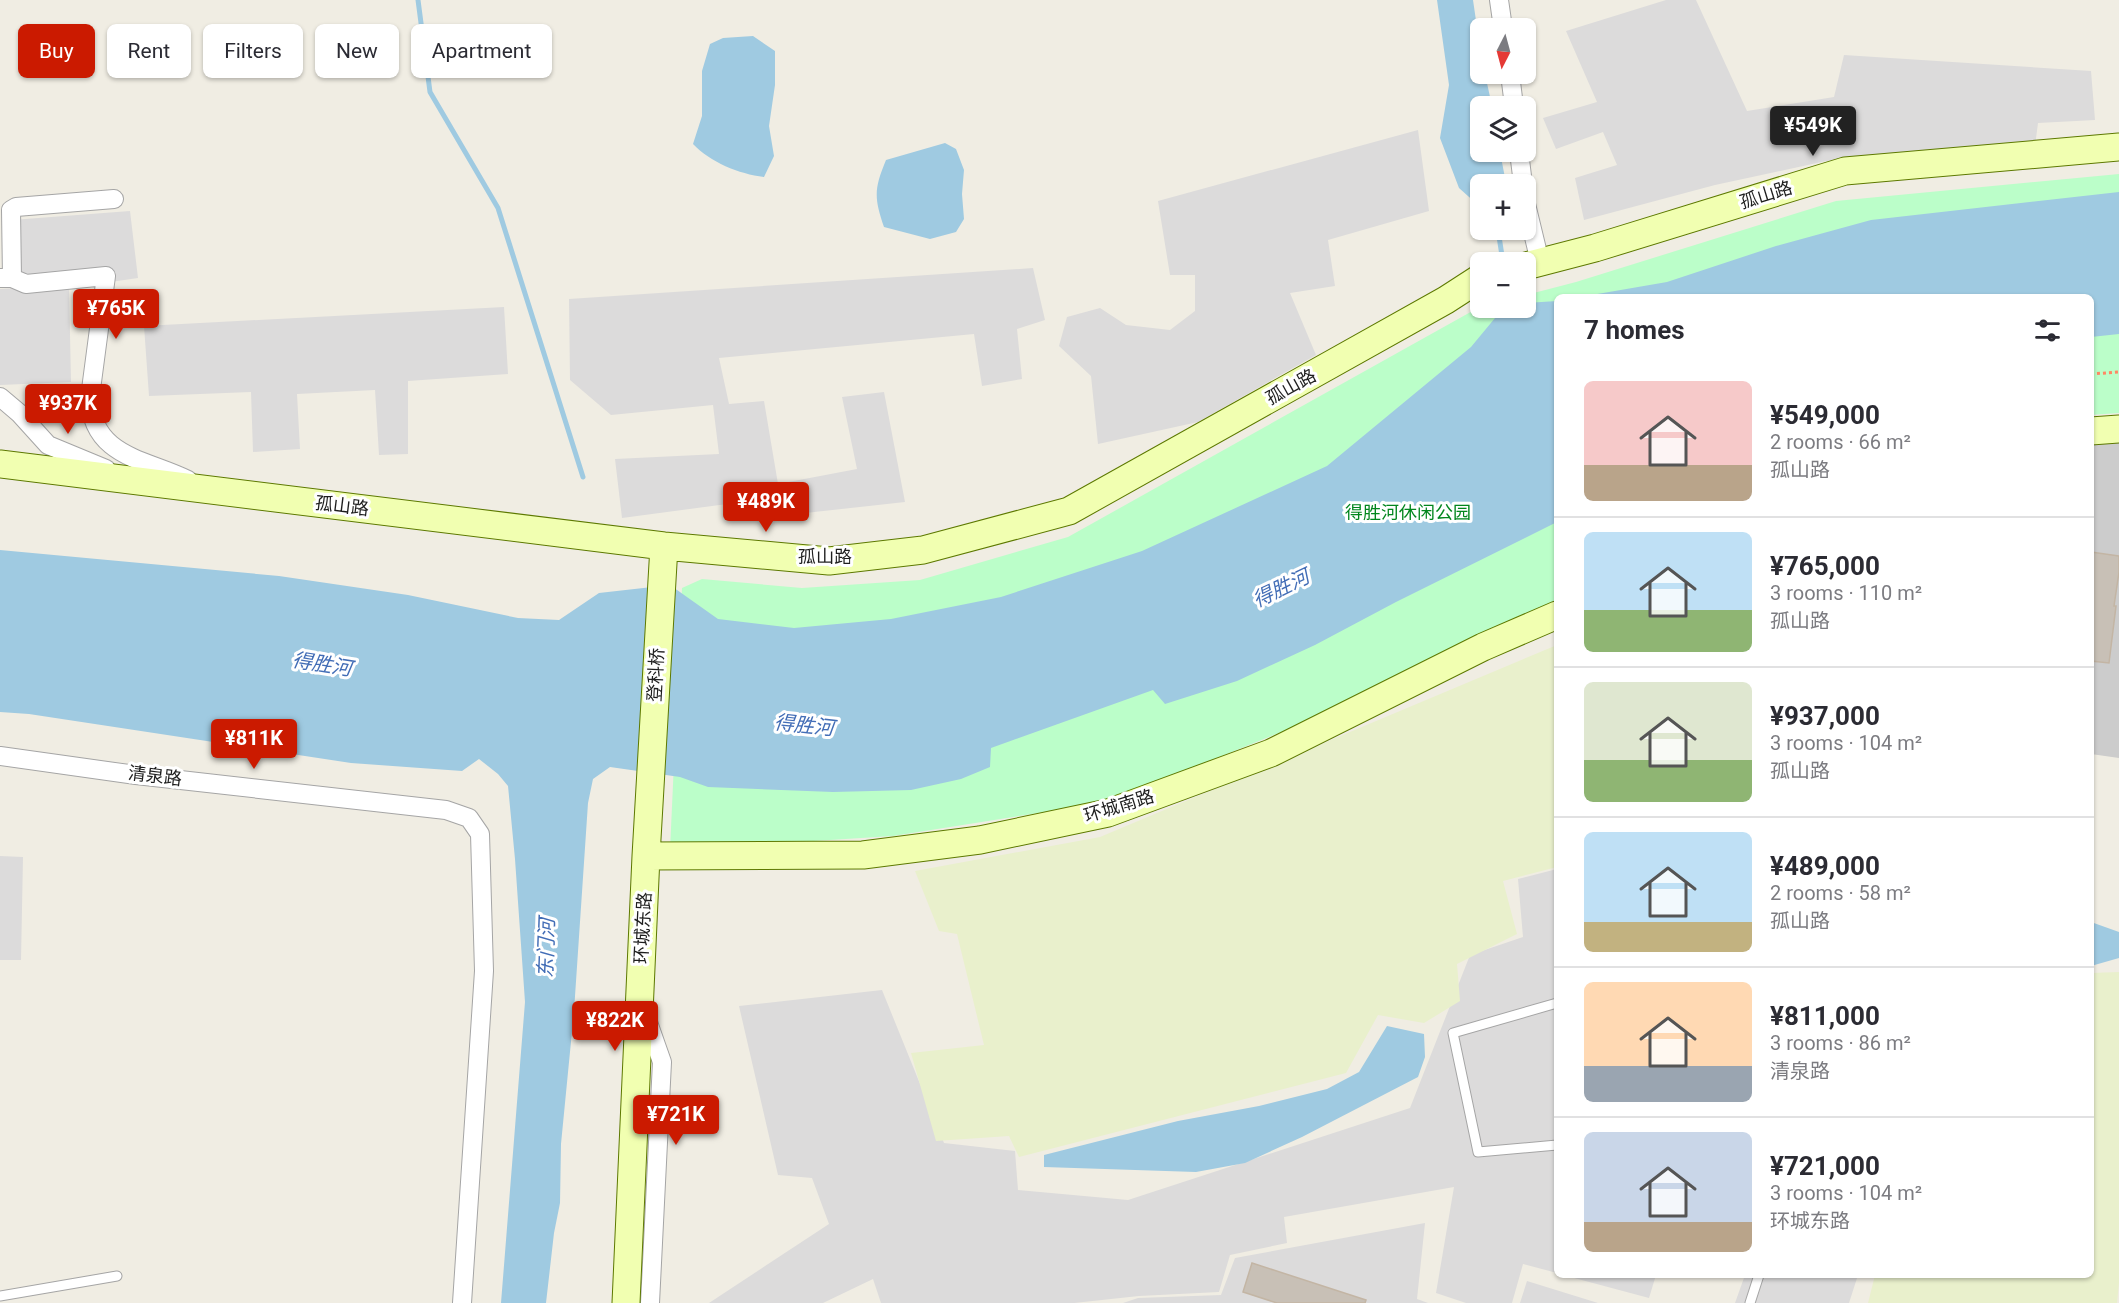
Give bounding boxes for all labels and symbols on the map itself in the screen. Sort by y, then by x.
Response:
north arrow [1470,18,1536,84]
pin: ¥549K [1771,106,1855,157]
street label: 孤山路 [1737,177,1795,212]
pin: ¥765K [74,289,158,340]
street label: 孤山路 [1262,364,1319,409]
pin: ¥937K [26,384,110,435]
pin: ¥489K [724,482,808,533]
street label: 孤山路 [314,492,370,519]
park label: 得胜河休闲公园 [1345,502,1471,523]
street label: 孤山路 [798,546,852,567]
water label: 得胜河 [1249,562,1317,612]
water label: 得胜河 [290,647,357,681]
street label: 登科桥 [644,647,667,702]
water label: 得胜河 [773,710,839,740]
pin: ¥811K [212,719,296,770]
street label: 清泉路 [127,762,183,789]
street label: 环城南路 [1081,785,1156,826]
street label: 环城东路 [630,891,655,964]
water label: 东门河 [533,914,559,978]
pin: ¥822K [573,1001,657,1052]
pin: ¥721K [634,1095,718,1146]

